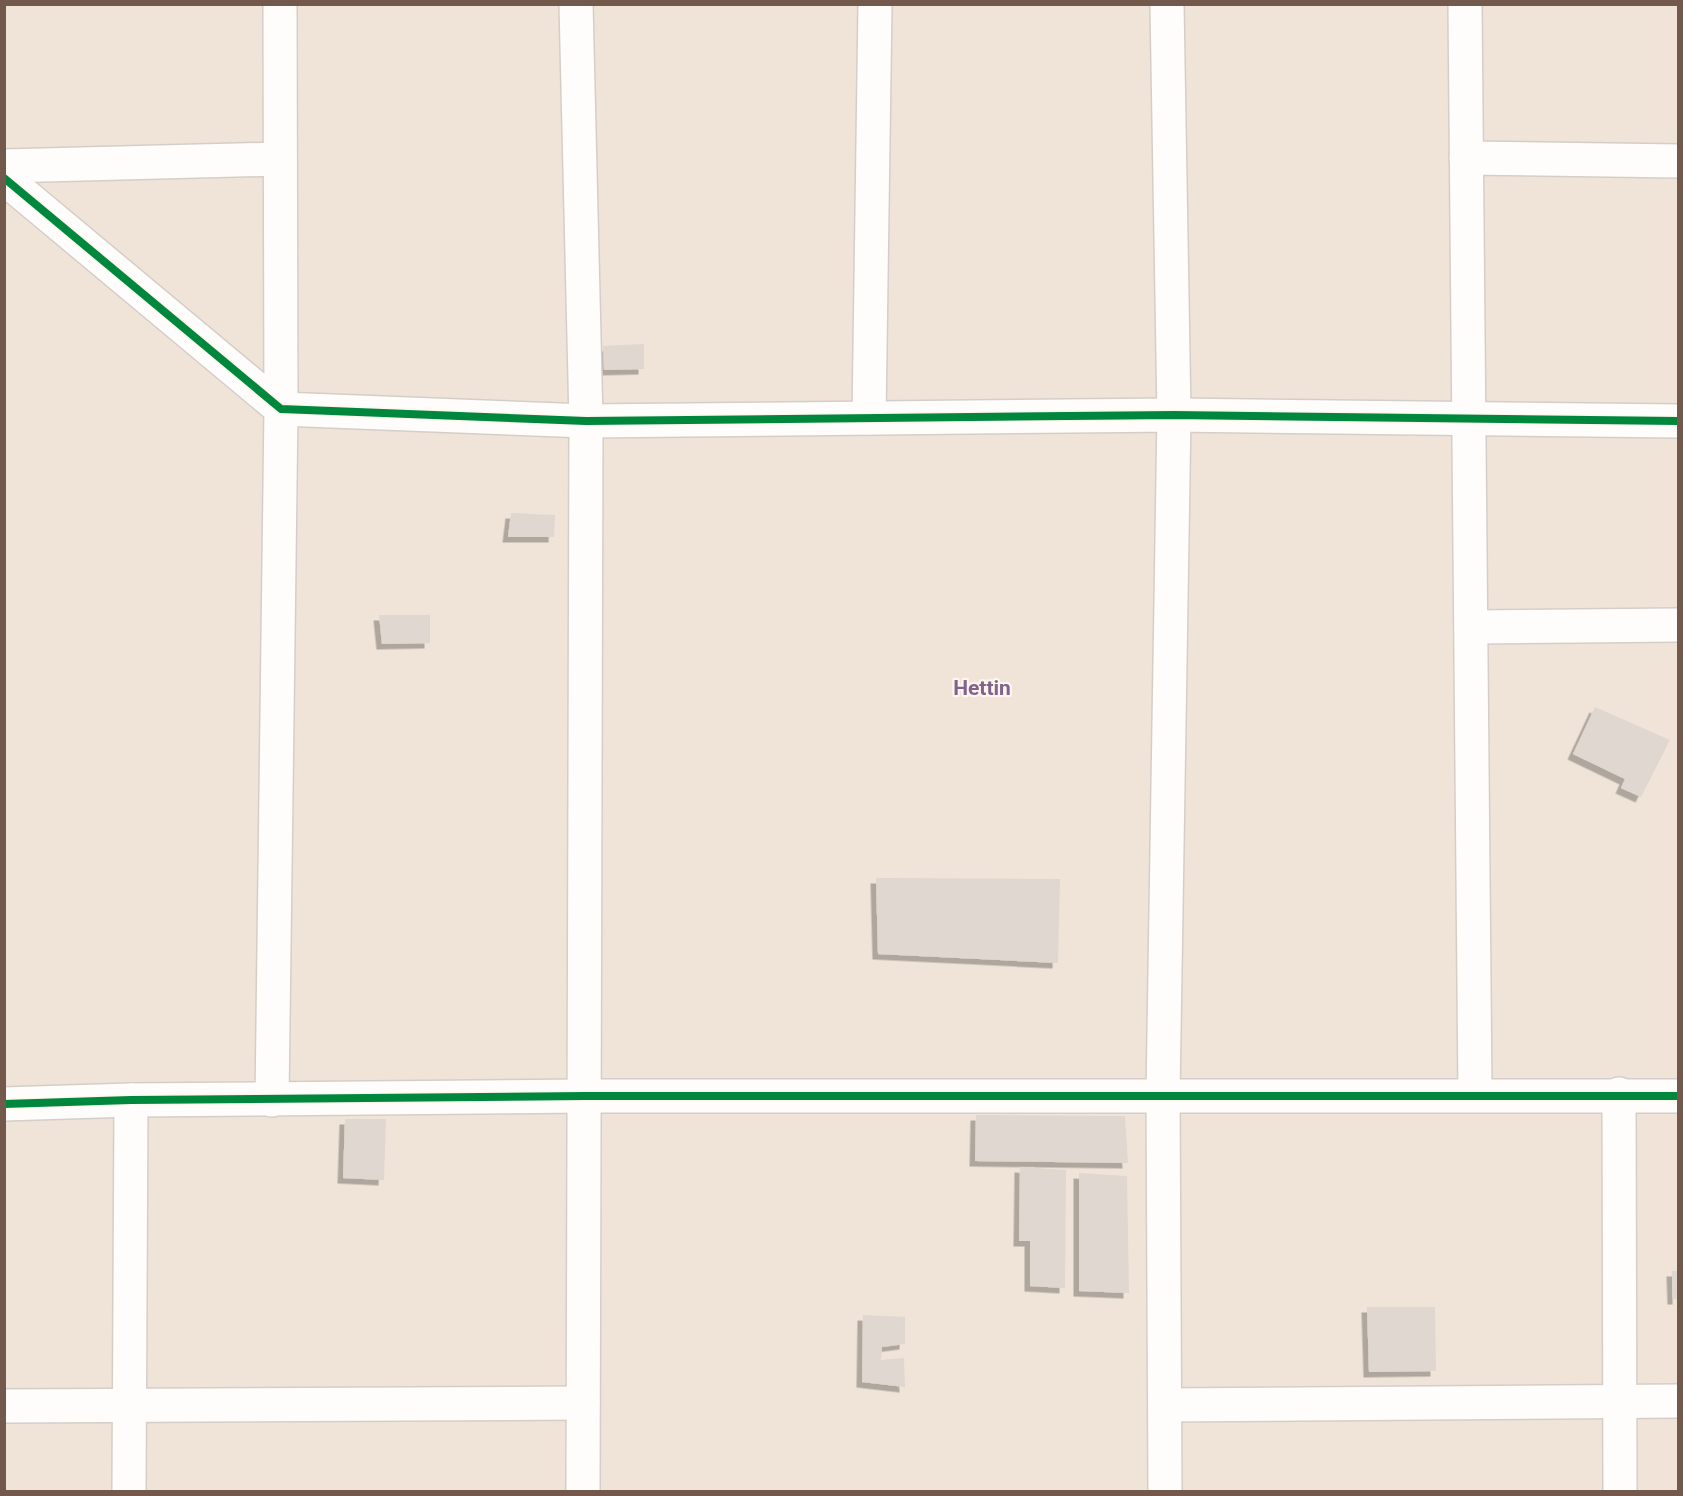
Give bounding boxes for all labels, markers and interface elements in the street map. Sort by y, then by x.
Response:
district label: Hettin [953,676,1011,700]

